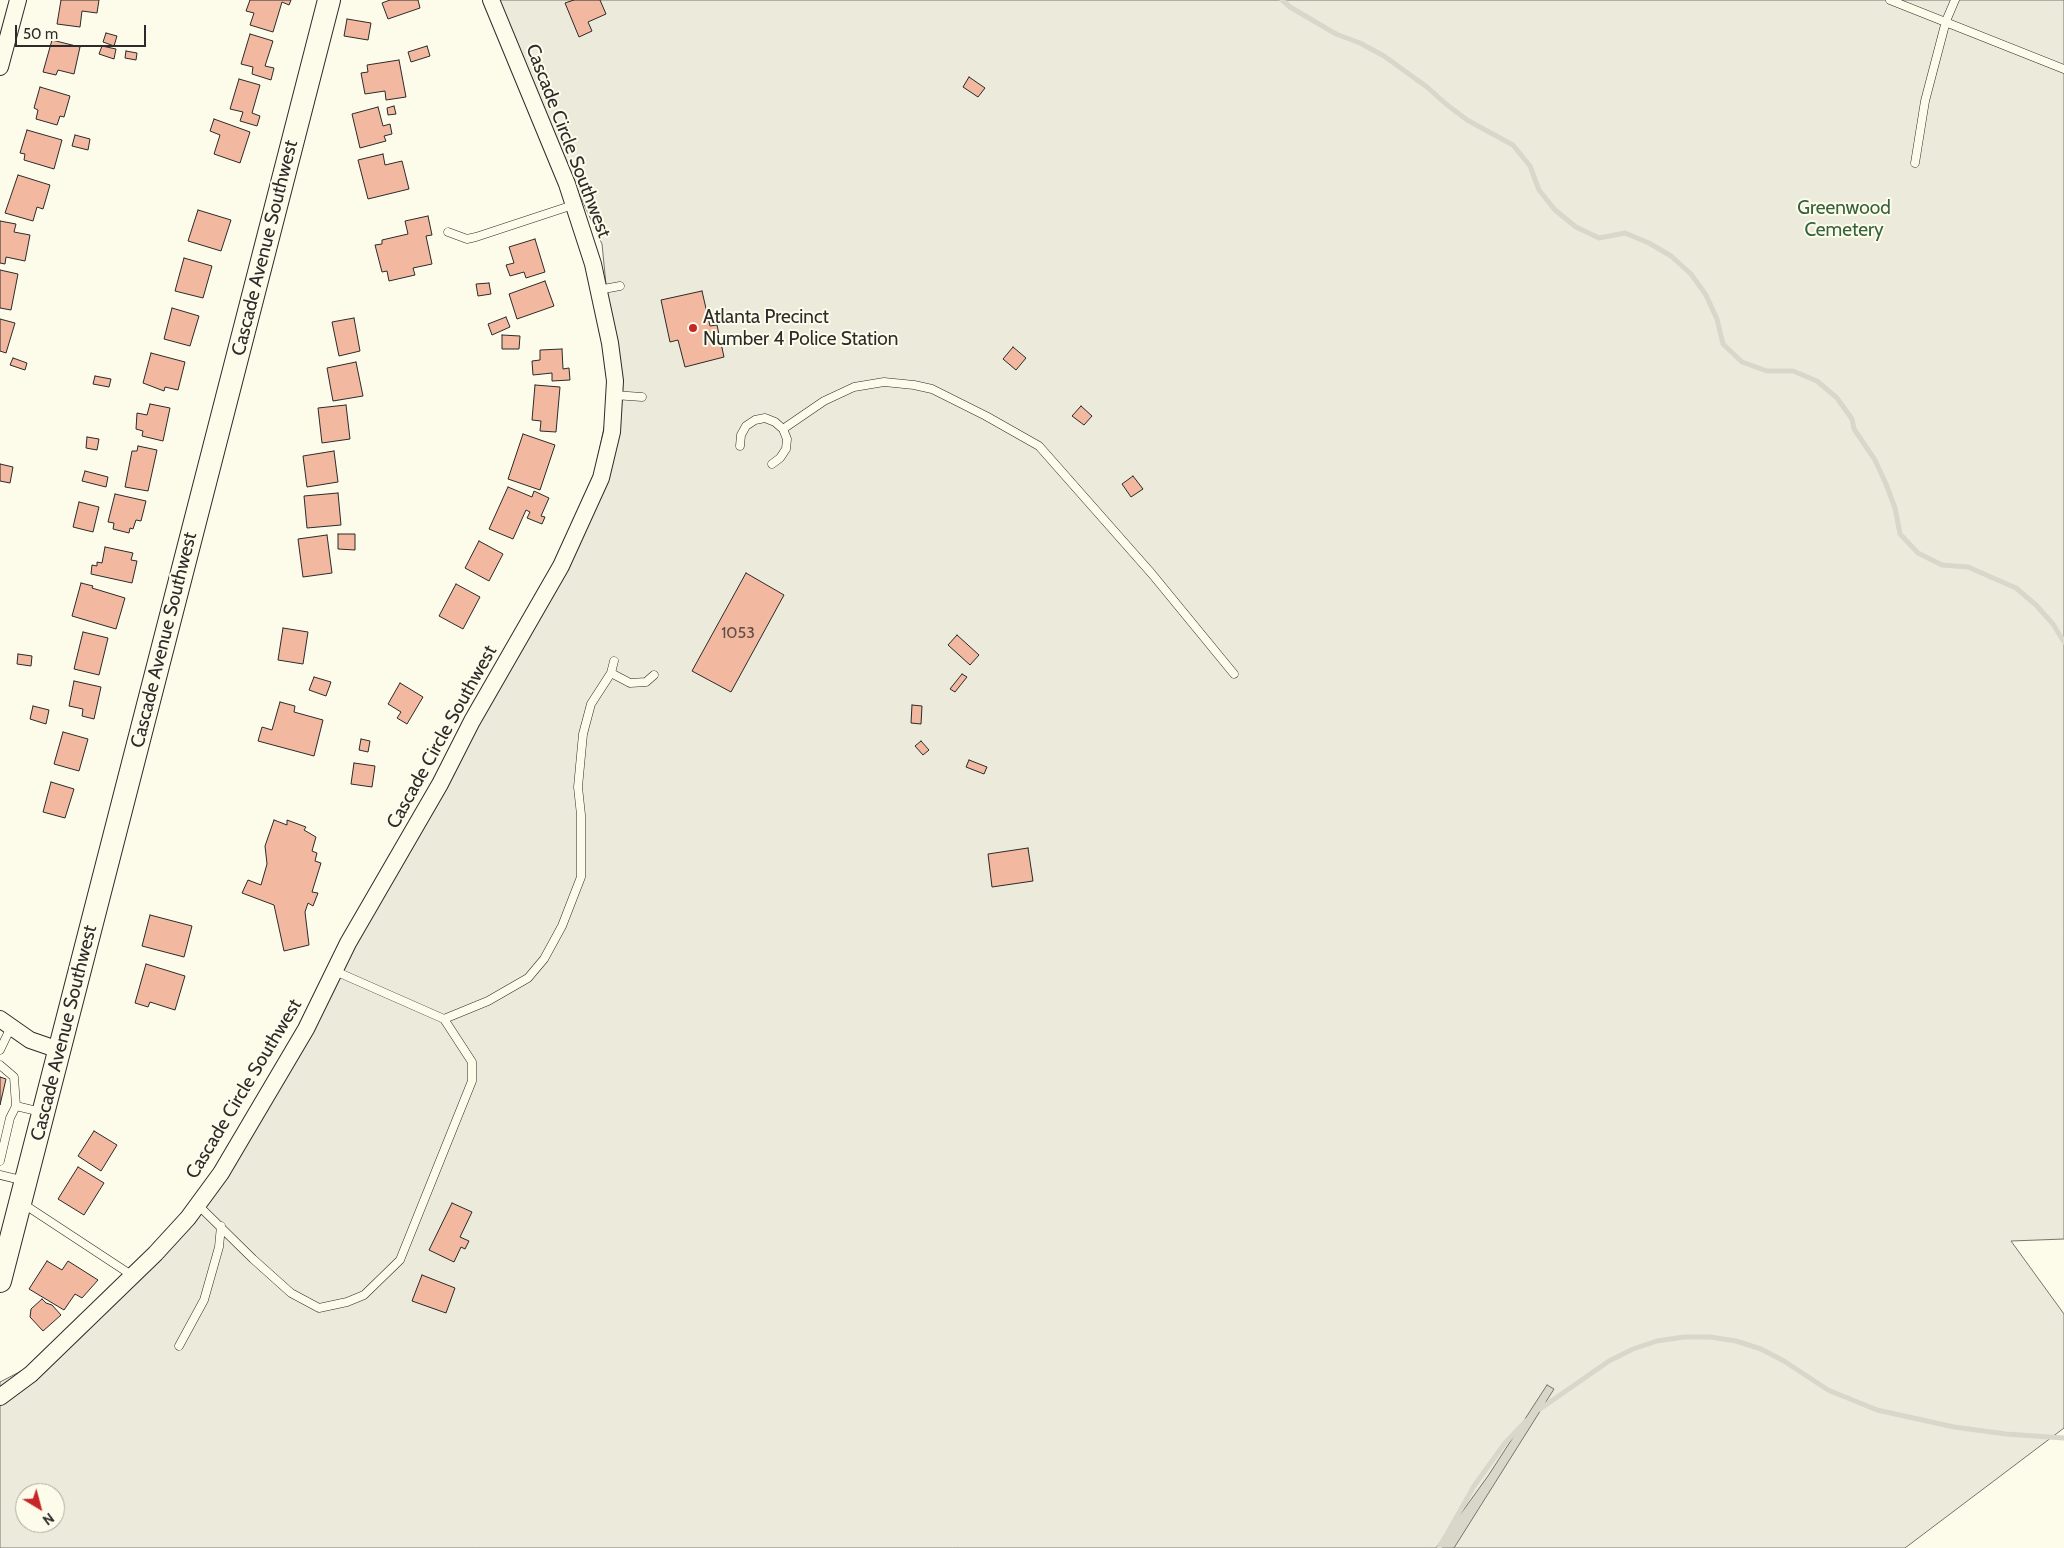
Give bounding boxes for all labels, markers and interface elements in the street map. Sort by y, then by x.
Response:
scale bar [18,15,149,47]
text: 50 m [23,25,58,43]
street label: Cascade Circle Southwest [520,41,616,241]
street label: Cascade Avenue Southwest [227,138,303,358]
park label: Greenwood Cemetery [1797,197,1891,241]
place label: Atlanta Precinct Number 4 Police Station [703,306,898,350]
marker: Atlanta Precinct Number 4 Police Station [687,322,699,334]
street label: Cascade Avenue Southwest [126,530,202,750]
house number: 1053 [721,623,755,643]
street label: Cascade Circle Southwest [382,641,502,833]
street label: Cascade Avenue Southwest [26,923,102,1143]
street label: Cascade Circle Southwest [181,995,307,1183]
north arrow [15,1483,65,1533]
text: N [39,1509,58,1529]

